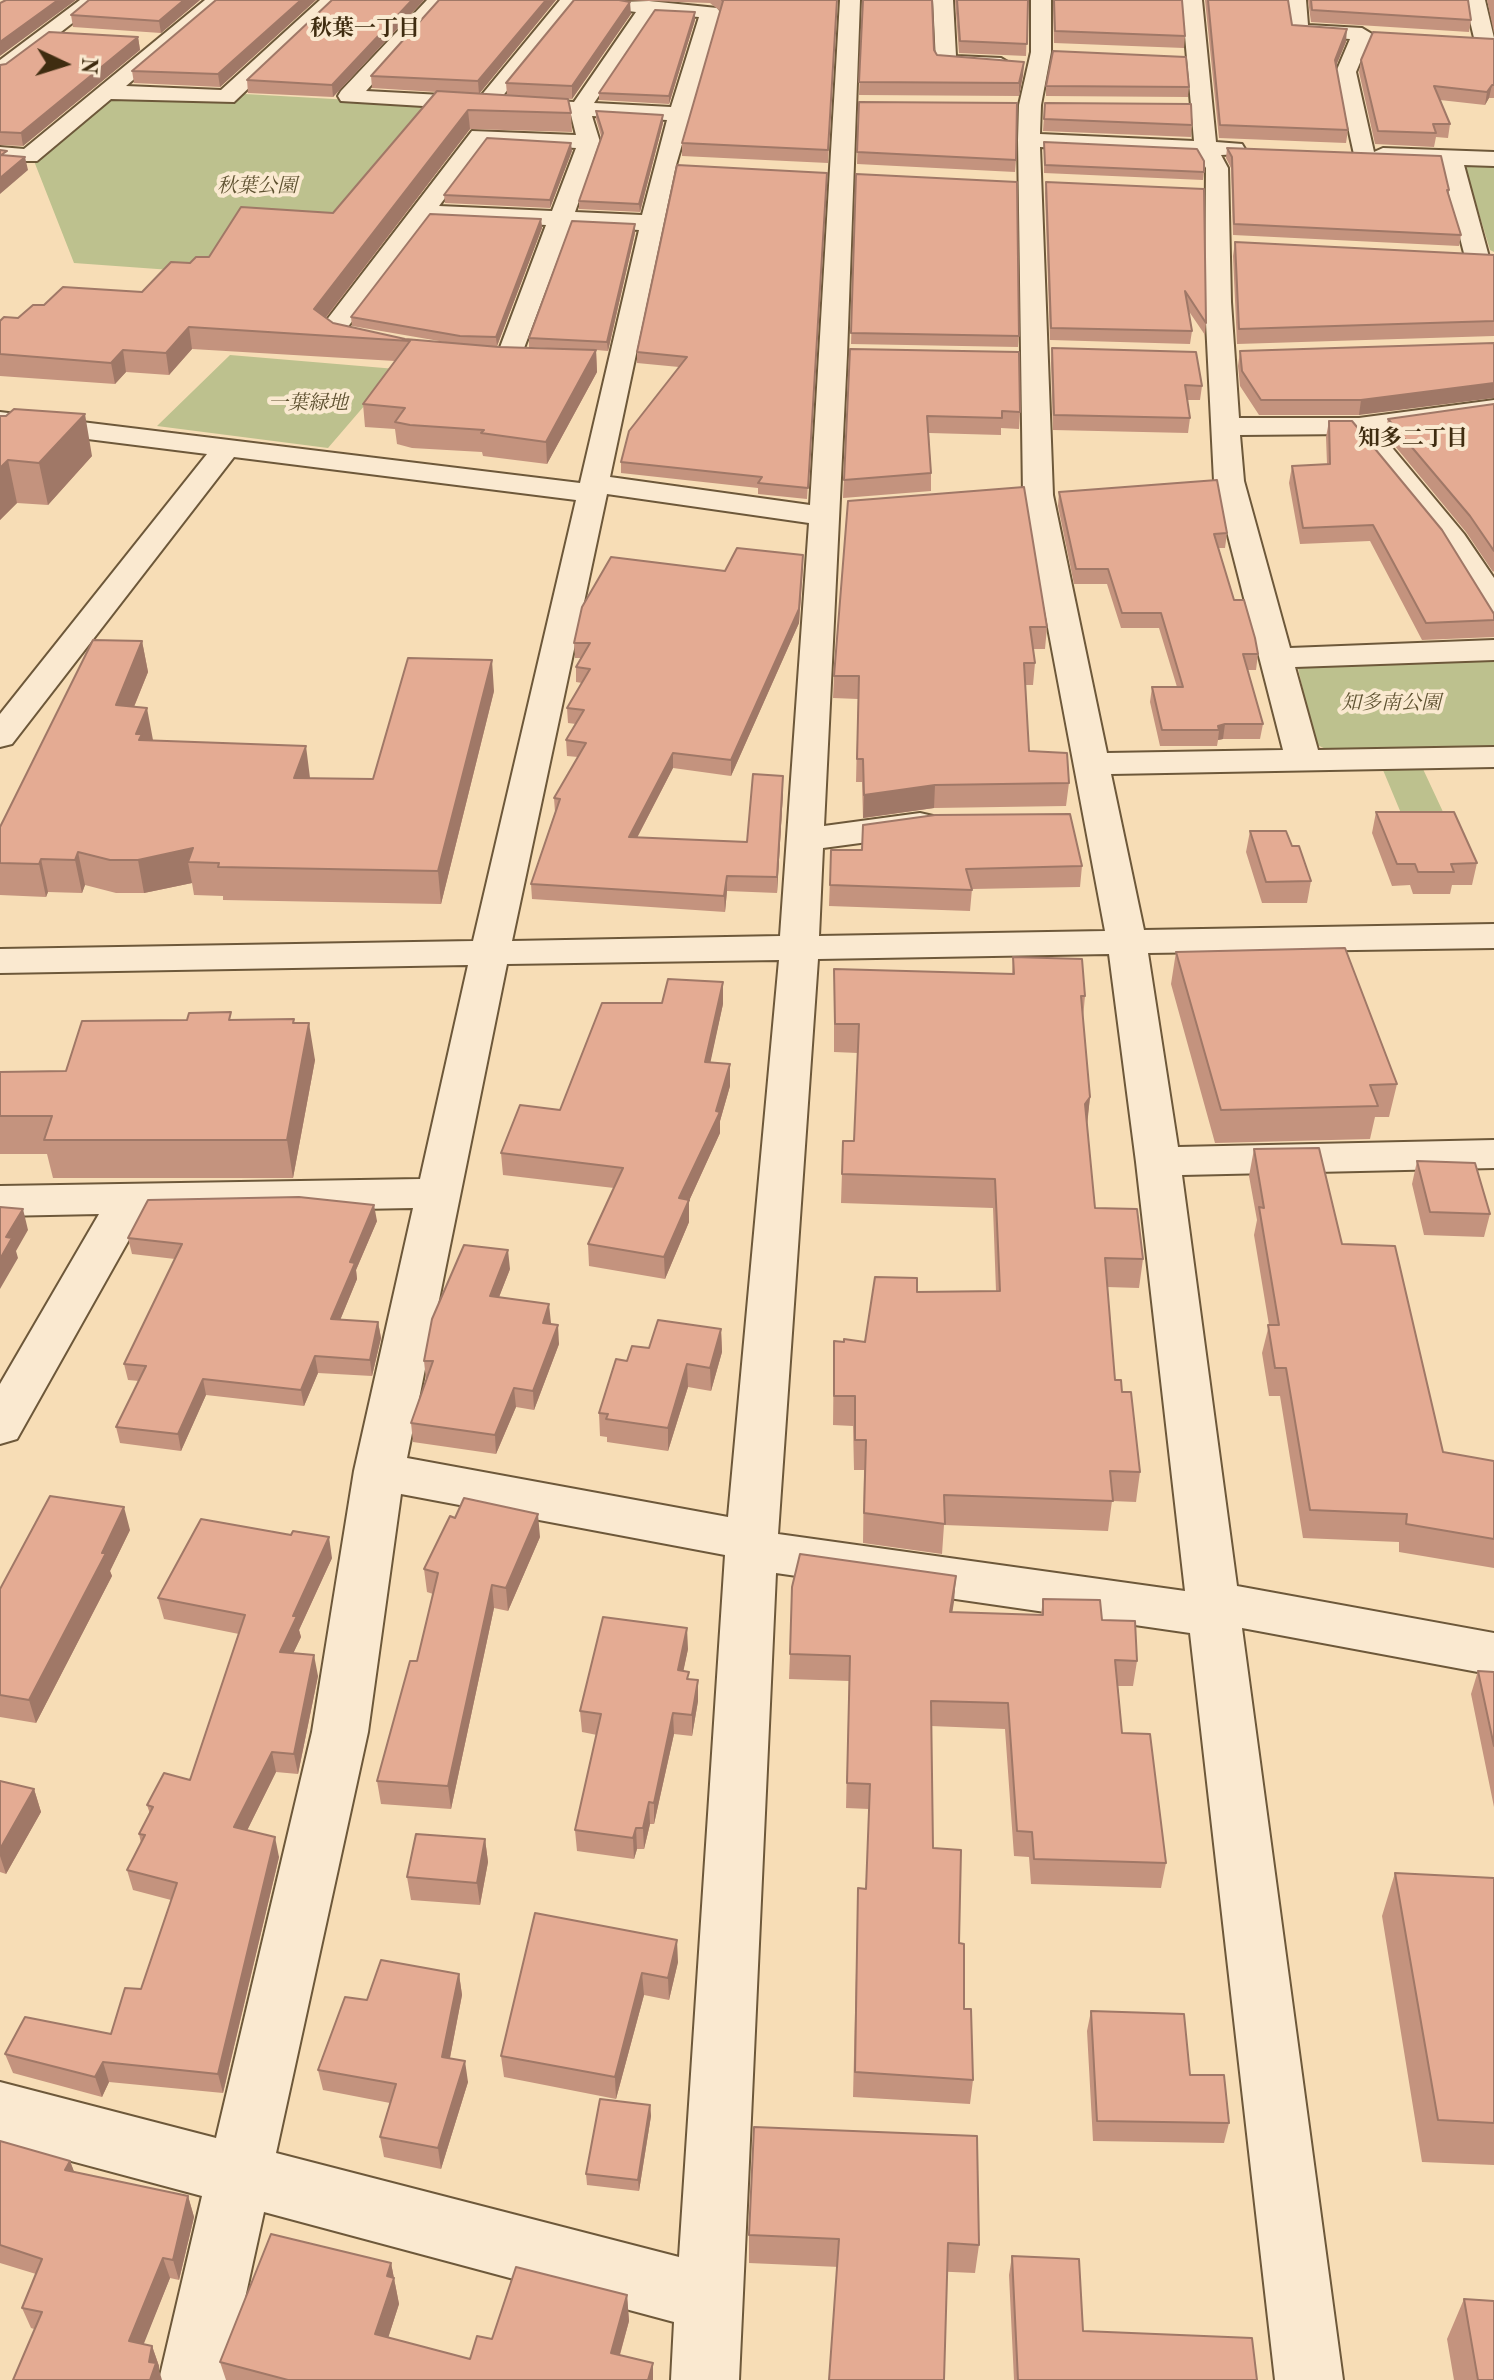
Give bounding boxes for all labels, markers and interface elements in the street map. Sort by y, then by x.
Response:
district label: 秋葉一丁目 [310,16,420,42]
north arrow [24,24,104,104]
text: N [76,57,100,75]
park label: 秋葉公園 [217,175,297,199]
park label: 一葉緑地 [268,392,348,416]
district label: 知多二丁目 [1358,426,1468,452]
park label: 知多南公園 [1341,692,1441,716]

